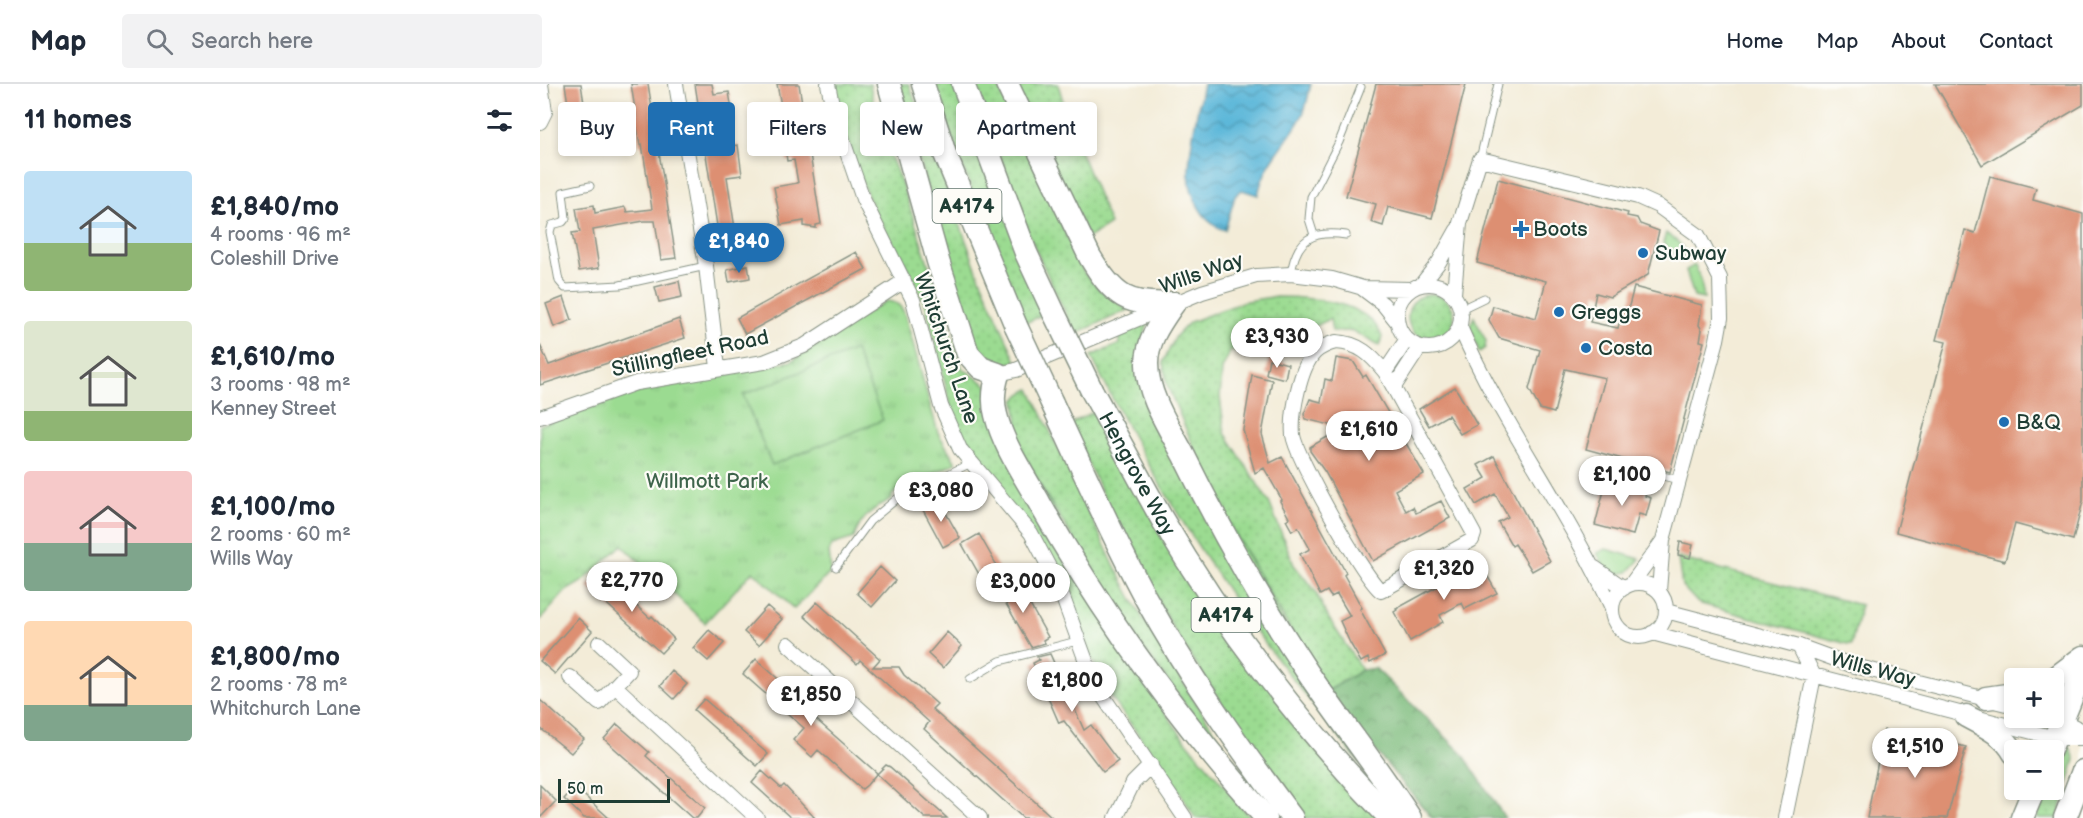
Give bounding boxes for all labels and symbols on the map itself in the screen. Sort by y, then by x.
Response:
road number: A4174 [932,189,1002,223]
place label: Boots [1533,217,1588,242]
marker: Boots [1514,222,1528,236]
pin: £1,840 [690,223,788,274]
place label: Subway [1655,241,1727,266]
marker: Subway [1636,246,1650,260]
street label: Wills Way [1156,247,1247,299]
street label: Whitchurch Lane [909,269,984,427]
place label: Greggs [1571,300,1641,325]
marker: Greggs [1552,305,1566,319]
pin: £3,930 [1228,318,1326,369]
street label: Stillingfleet Road [609,325,771,382]
place label: Costa [1598,336,1653,361]
marker: Costa [1579,341,1593,355]
street label: Hengrove Way [1093,408,1181,540]
place label: B&Q [2016,410,2061,435]
pin: £1,610 [1320,411,1418,462]
marker: B&Q [1997,415,2011,429]
pin: £1,100 [1573,456,1671,507]
park label: Willmott Park [646,469,769,494]
pin: £3,080 [892,472,990,523]
pin: £1,320 [1395,550,1493,601]
pin: £2,770 [583,562,681,613]
pin: £3,000 [974,563,1072,614]
road number: A4174 [1192,598,1260,632]
street label: Wills Way [1828,646,1919,693]
pin: £1,800 [1023,662,1121,713]
pin: £1,850 [762,676,860,727]
pin: £1,510 [1866,728,1964,779]
scale bar [558,776,670,804]

